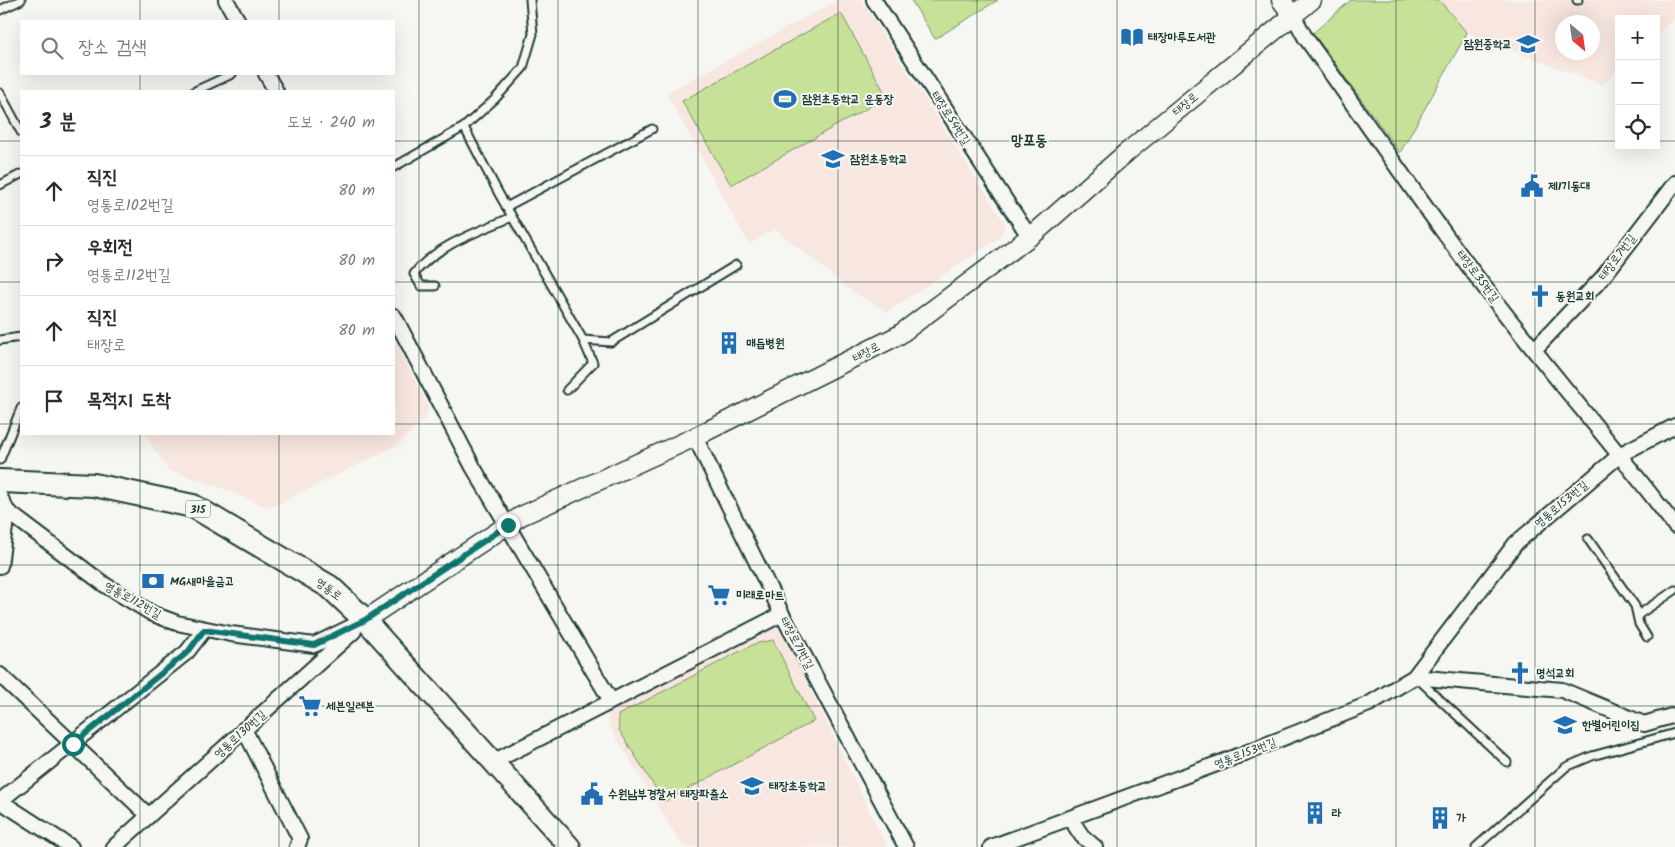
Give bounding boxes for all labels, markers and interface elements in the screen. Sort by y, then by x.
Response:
north arrow [1555,15,1600,60]
map controls [1615,15,1660,150]
button: + [1615,15,1660,60]
search box [20,20,395,75]
library icon: 태장마루도서관 [1119,24,1145,50]
place label: 태장마루도서관 [1148,28,1216,47]
school or university icon: 잠원중학교 [1515,31,1541,57]
text: 장소 검색 [78,33,147,63]
icon: search [38,34,66,62]
place label: 잠원중학교 [1464,35,1512,54]
button: − [1615,60,1660,105]
sports icon: 잠원초등학교 운동장 [772,86,798,112]
street label: 태장로54번길 [926,87,975,149]
street label: 태장로 [1168,88,1203,121]
place label: 잠원초등학교 운동장 [802,90,894,109]
button: locate [1615,105,1660,150]
text: 3 분 [40,106,76,139]
text: 도보 · 240 m [287,110,375,135]
district label: 망포동 [1011,129,1047,153]
school or university icon: 잠원초등학교 [820,146,846,172]
place label: 잠원초등학교 [850,150,908,169]
text: 직진 [87,163,118,193]
public building icon: 제1기동대 [1519,173,1545,199]
icon: ahead [40,177,68,205]
place label: 제1기동대 [1548,177,1591,196]
text: 80 m [338,178,375,203]
text: 영통로102번길 [87,193,174,218]
street label: 태장로7번길 [1594,230,1641,285]
text: 우회전 [87,233,133,263]
street label: 태장로35번길 [1451,246,1504,307]
icon: right [40,247,68,275]
text: 80 m [338,248,375,273]
text: 영통로112번길 [87,263,171,288]
church icon: 동원교회 [1527,283,1553,309]
place label: 동원교회 [1556,287,1595,306]
text: 직진 [87,303,118,333]
icon: ahead [40,317,68,345]
text: 80 m [338,318,375,343]
building icon: 매듭병원 [716,330,742,356]
text: 태장로 [87,333,126,358]
place label: 매듭병원 [746,334,785,353]
street label: 태장로 [849,337,883,367]
text: 목적지 도착 [87,386,171,416]
icon: arrive [40,387,68,415]
street label: 영통로153번길 [1530,476,1593,533]
road number: 315 [186,500,210,518]
route end [497,514,520,537]
bank icon: MG새마을금고 [140,568,166,594]
place label: MG새마을금고 [170,572,235,591]
street label: 영통로 [311,573,346,606]
street label: 영통로112번길 [101,577,165,624]
supermarket icon: 미래로마트 [706,582,732,608]
place label: 미래로마트 [736,586,785,605]
street label: 태장로71번길 [775,613,819,673]
church icon: 명석교회 [1507,660,1533,686]
place label: 명석교회 [1536,664,1575,683]
supermarket icon: 세븐일레븐 [297,693,323,719]
place label: 세븐일레븐 [325,697,375,716]
street label: 영통로130번길 [210,705,271,763]
school or university icon: 한별어린이집 [1552,712,1578,738]
place label: 한별어린이집 [1581,716,1640,735]
route start [62,733,85,756]
street label: 영통로153번길 [1211,733,1279,774]
school or university icon: 태장초등학교 [739,773,765,799]
place label: 태장초등학교 [769,777,827,796]
public building icon: 수원남부경찰서 태장파출소 [579,781,605,807]
place label: 수원남부경찰서 태장파출소 [608,785,729,804]
building icon: 라 [1302,800,1328,826]
place label: 라 [1331,804,1342,823]
building icon: 가 [1427,805,1453,831]
place label: 가 [1456,809,1466,828]

